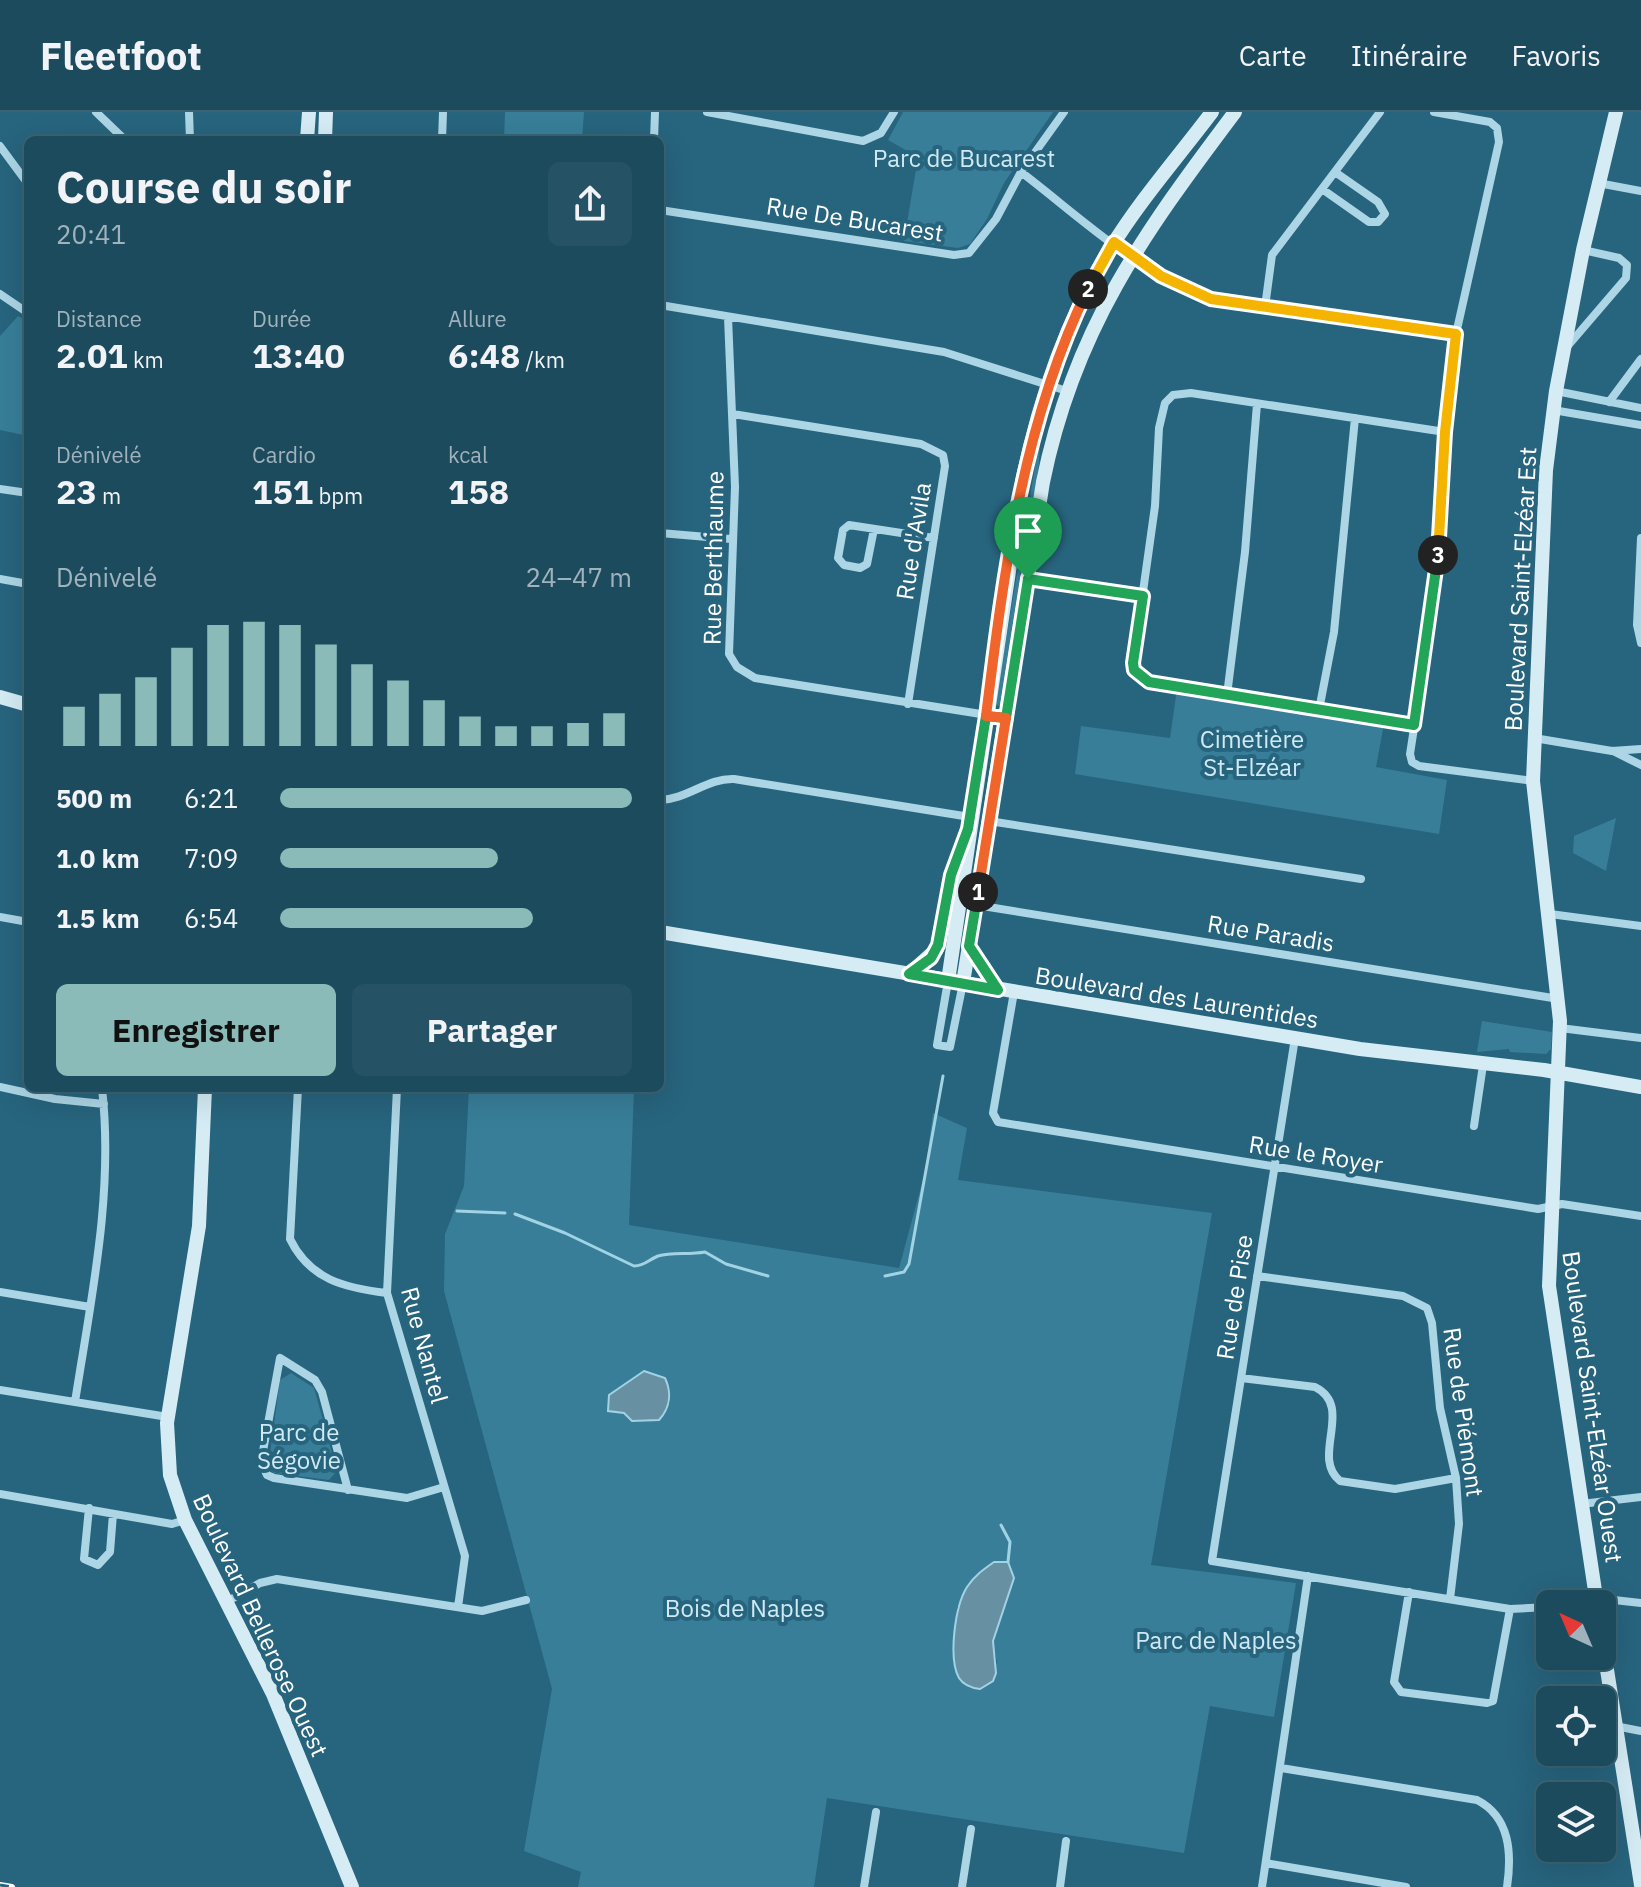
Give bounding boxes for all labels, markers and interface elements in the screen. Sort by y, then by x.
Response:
text: Fleetfoot [40,31,202,80]
text: Carte [1239,37,1307,74]
text: Itinéraire [1351,37,1468,74]
text: Favoris [1512,37,1601,74]
park label: Parc de Bucarest [873,142,1055,174]
text: Course du soir [56,158,351,215]
button: share [548,162,632,246]
street label: Rue De Bucarest [764,189,946,249]
text: 20:41 [56,217,126,251]
pin: 2 [1068,269,1108,309]
text: 2 [1081,274,1095,303]
text: Distance [56,304,142,333]
text: Durée [252,304,311,333]
text: Allure [448,304,507,333]
text: 2.01 [56,333,128,377]
text: 13:40 [252,333,345,377]
text: 6:48 [448,333,520,377]
text: km [128,345,164,374]
text: /km [520,345,565,374]
text: Dénivelé [56,440,142,469]
text: Cardio [252,440,316,469]
text: kcal [448,440,488,469]
street label: Boulevard Saint-Elzéar Est [1497,446,1543,732]
text: 23 [56,469,97,513]
text: 151 [252,469,313,513]
text: 158 [448,469,509,513]
street label: Rue Berthiaume [695,471,731,645]
street label: Rue d'Avila [888,480,938,602]
text: m [97,481,121,510]
text: bpm [313,481,363,510]
pin [994,497,1062,579]
icon: arrive [1006,509,1050,553]
pin: 3 [1418,535,1458,575]
text: 3 [1431,540,1445,569]
text: Dénivelé [56,560,157,594]
text: 24–47 m [525,560,632,594]
park label: Cimetière St-Elzéar [1200,723,1304,783]
text: 500 m [56,781,132,815]
text: 6:21 [184,781,238,815]
text: 1.0 km [56,841,140,875]
text: 7:09 [184,841,238,875]
pin: 1 [958,872,998,912]
text: 1 [971,877,985,906]
text: 1.5 km [56,901,140,935]
text: 6:54 [184,901,238,935]
street label: Rue Paradis [1205,907,1337,959]
street label: Boulevard des Laurentides [1033,959,1321,1035]
button: Enregistrer [56,984,336,1076]
button: Partager [352,984,632,1076]
street label: Rue le Royer [1247,1128,1386,1180]
street label: Rue de Pise [1208,1232,1260,1362]
street label: Boulevard Saint-Elzéar Ouest [1555,1249,1631,1565]
street label: Rue Nantel [394,1283,456,1407]
street label: Rue de Piémont [1436,1325,1492,1499]
park label: Parc de Ségovie [257,1416,341,1476]
street label: Boulevard Bellerose Ouest [186,1489,336,1761]
north arrow [1536,1590,1616,1670]
map controls [1536,1590,1616,1862]
park label: Bois de Naples [665,1592,825,1624]
park label: Parc de Naples [1135,1624,1297,1656]
button: locate [1536,1686,1616,1766]
button: layers [1536,1782,1616,1862]

